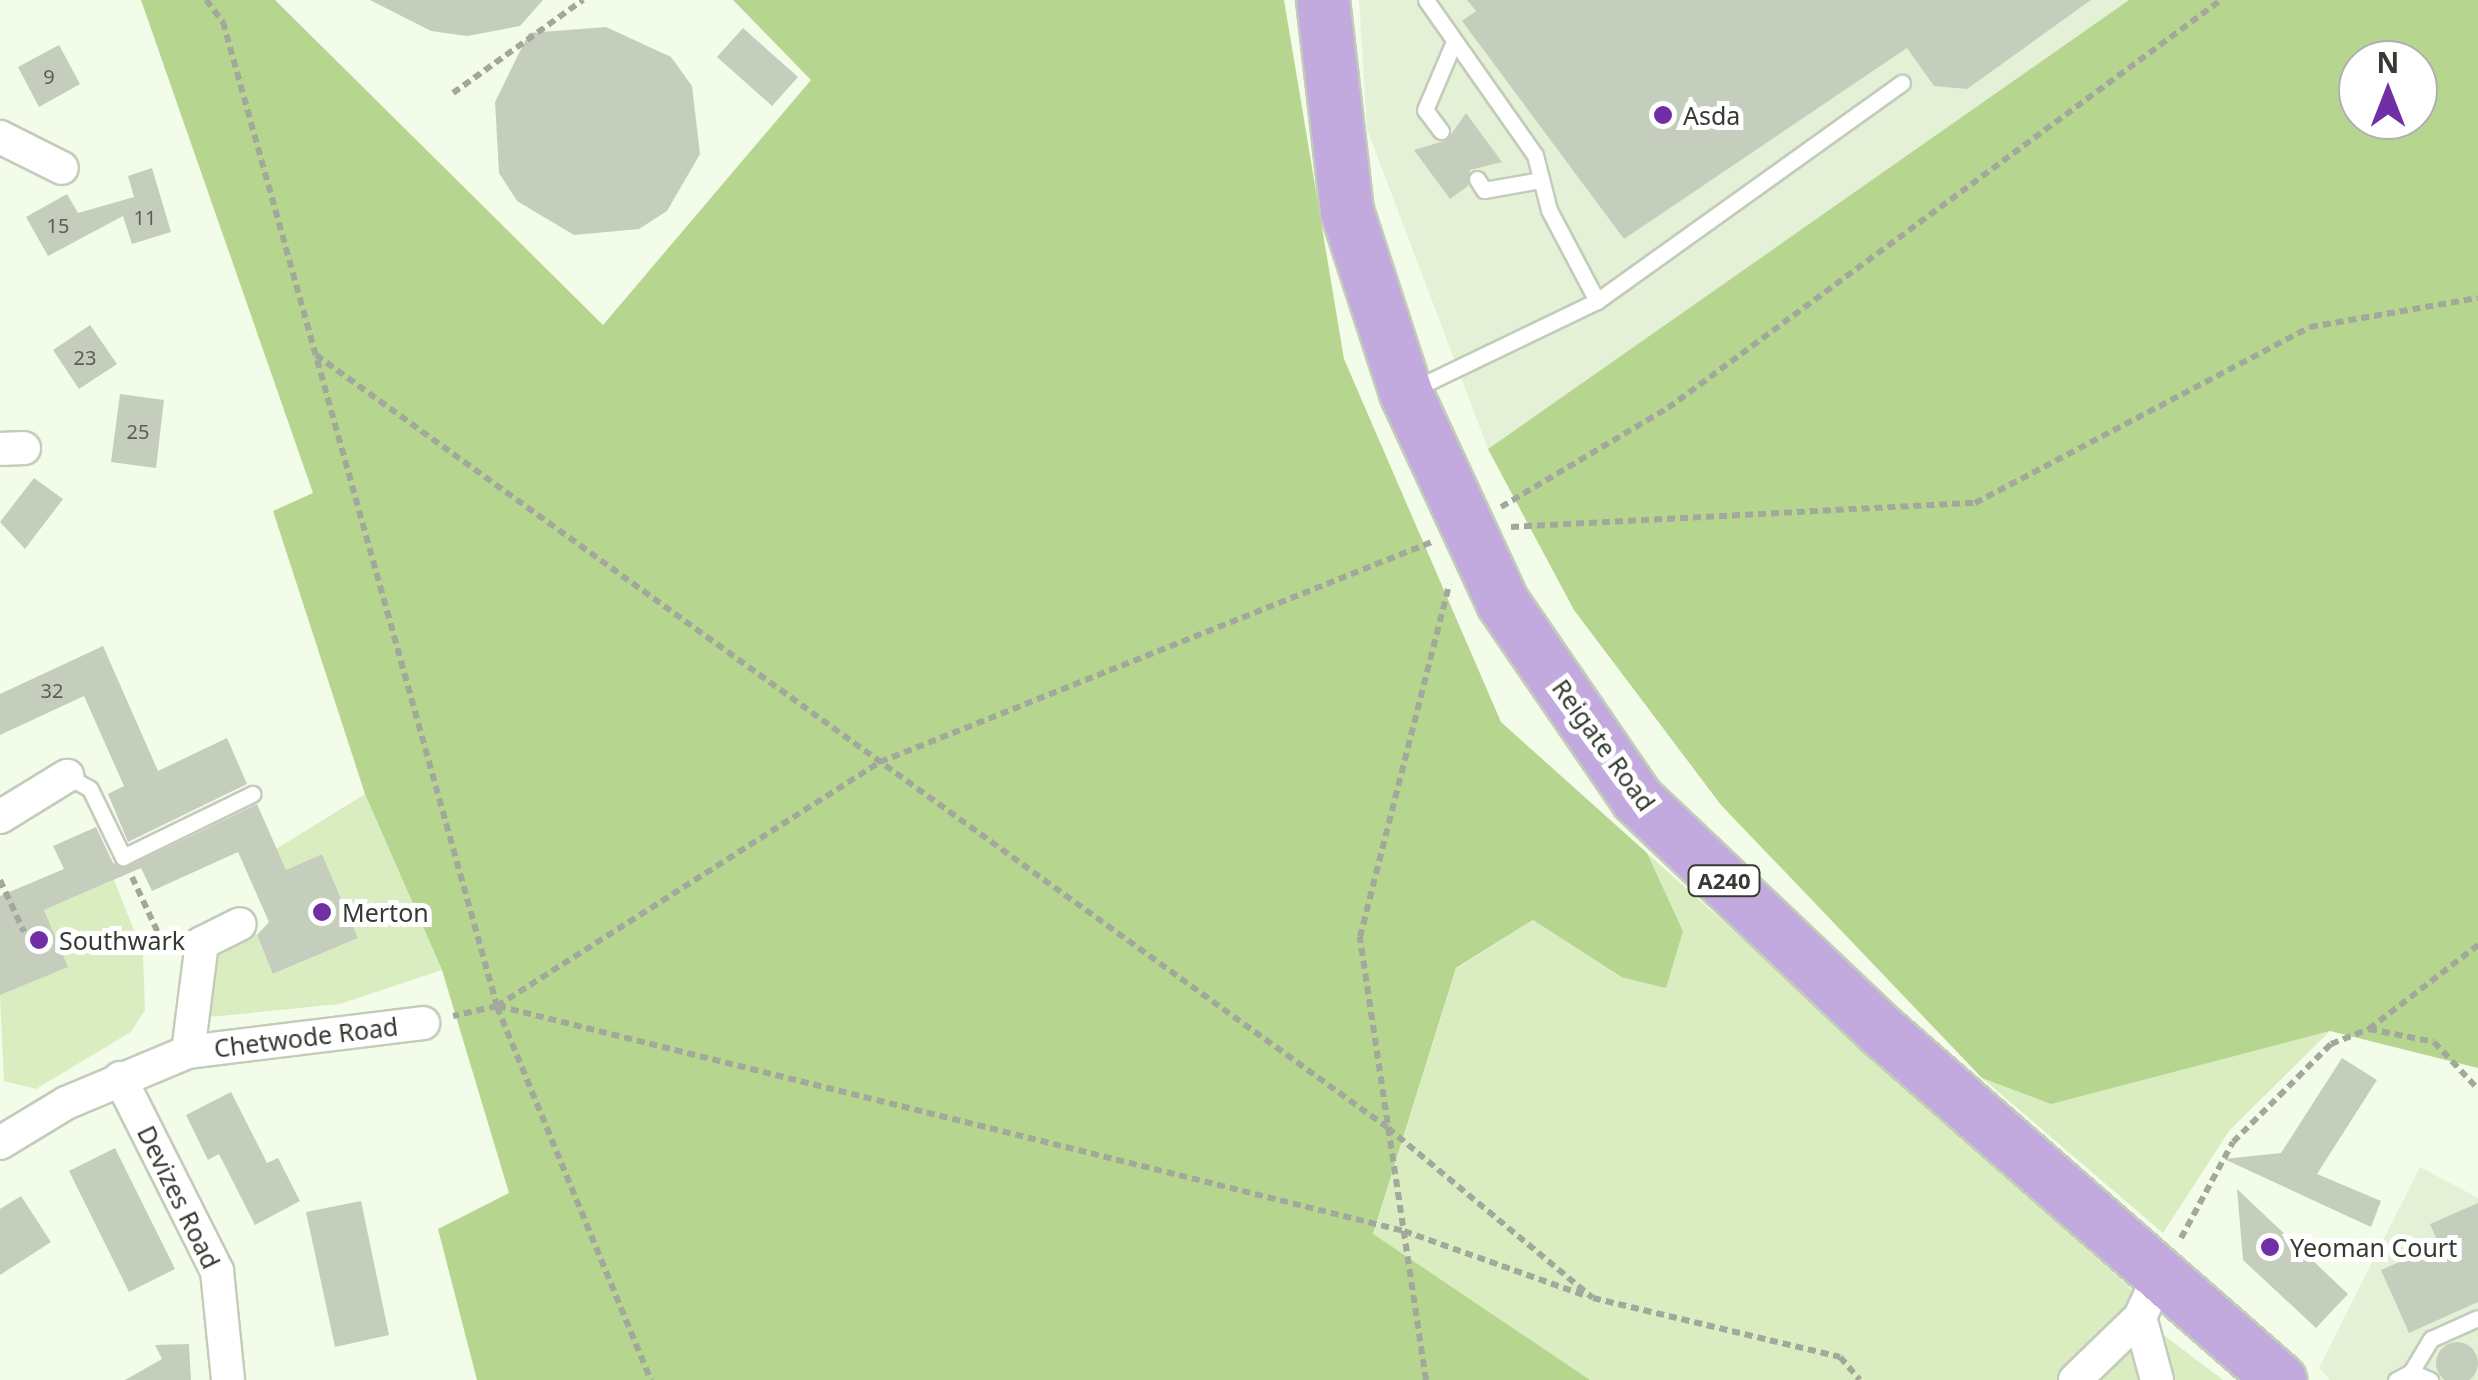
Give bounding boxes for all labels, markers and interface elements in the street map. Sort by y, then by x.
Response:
north arrow [2338,40,2438,140]
text: N [2377,43,2399,81]
house number: 9 [43,64,55,88]
place label: Asda [1683,100,1740,130]
marker: Asda [1652,104,1674,126]
house number: 11 [134,205,156,229]
house number: 15 [47,213,69,237]
house number: 23 [74,345,96,369]
house number: 25 [127,419,149,443]
street label: Reigate Road [1546,673,1662,817]
house number: 32 [41,678,63,702]
road number: A240 [1686,864,1762,898]
place label: Merton [342,897,429,927]
marker: Merton [311,901,333,923]
place label: Southwark [59,925,185,955]
marker: Southwark [28,929,50,951]
street label: Chetwode Road [212,1011,400,1063]
street label: Devizes Road [131,1121,227,1273]
place label: Yeoman Court [2290,1232,2457,1262]
marker: Yeoman Court [2259,1236,2281,1258]

